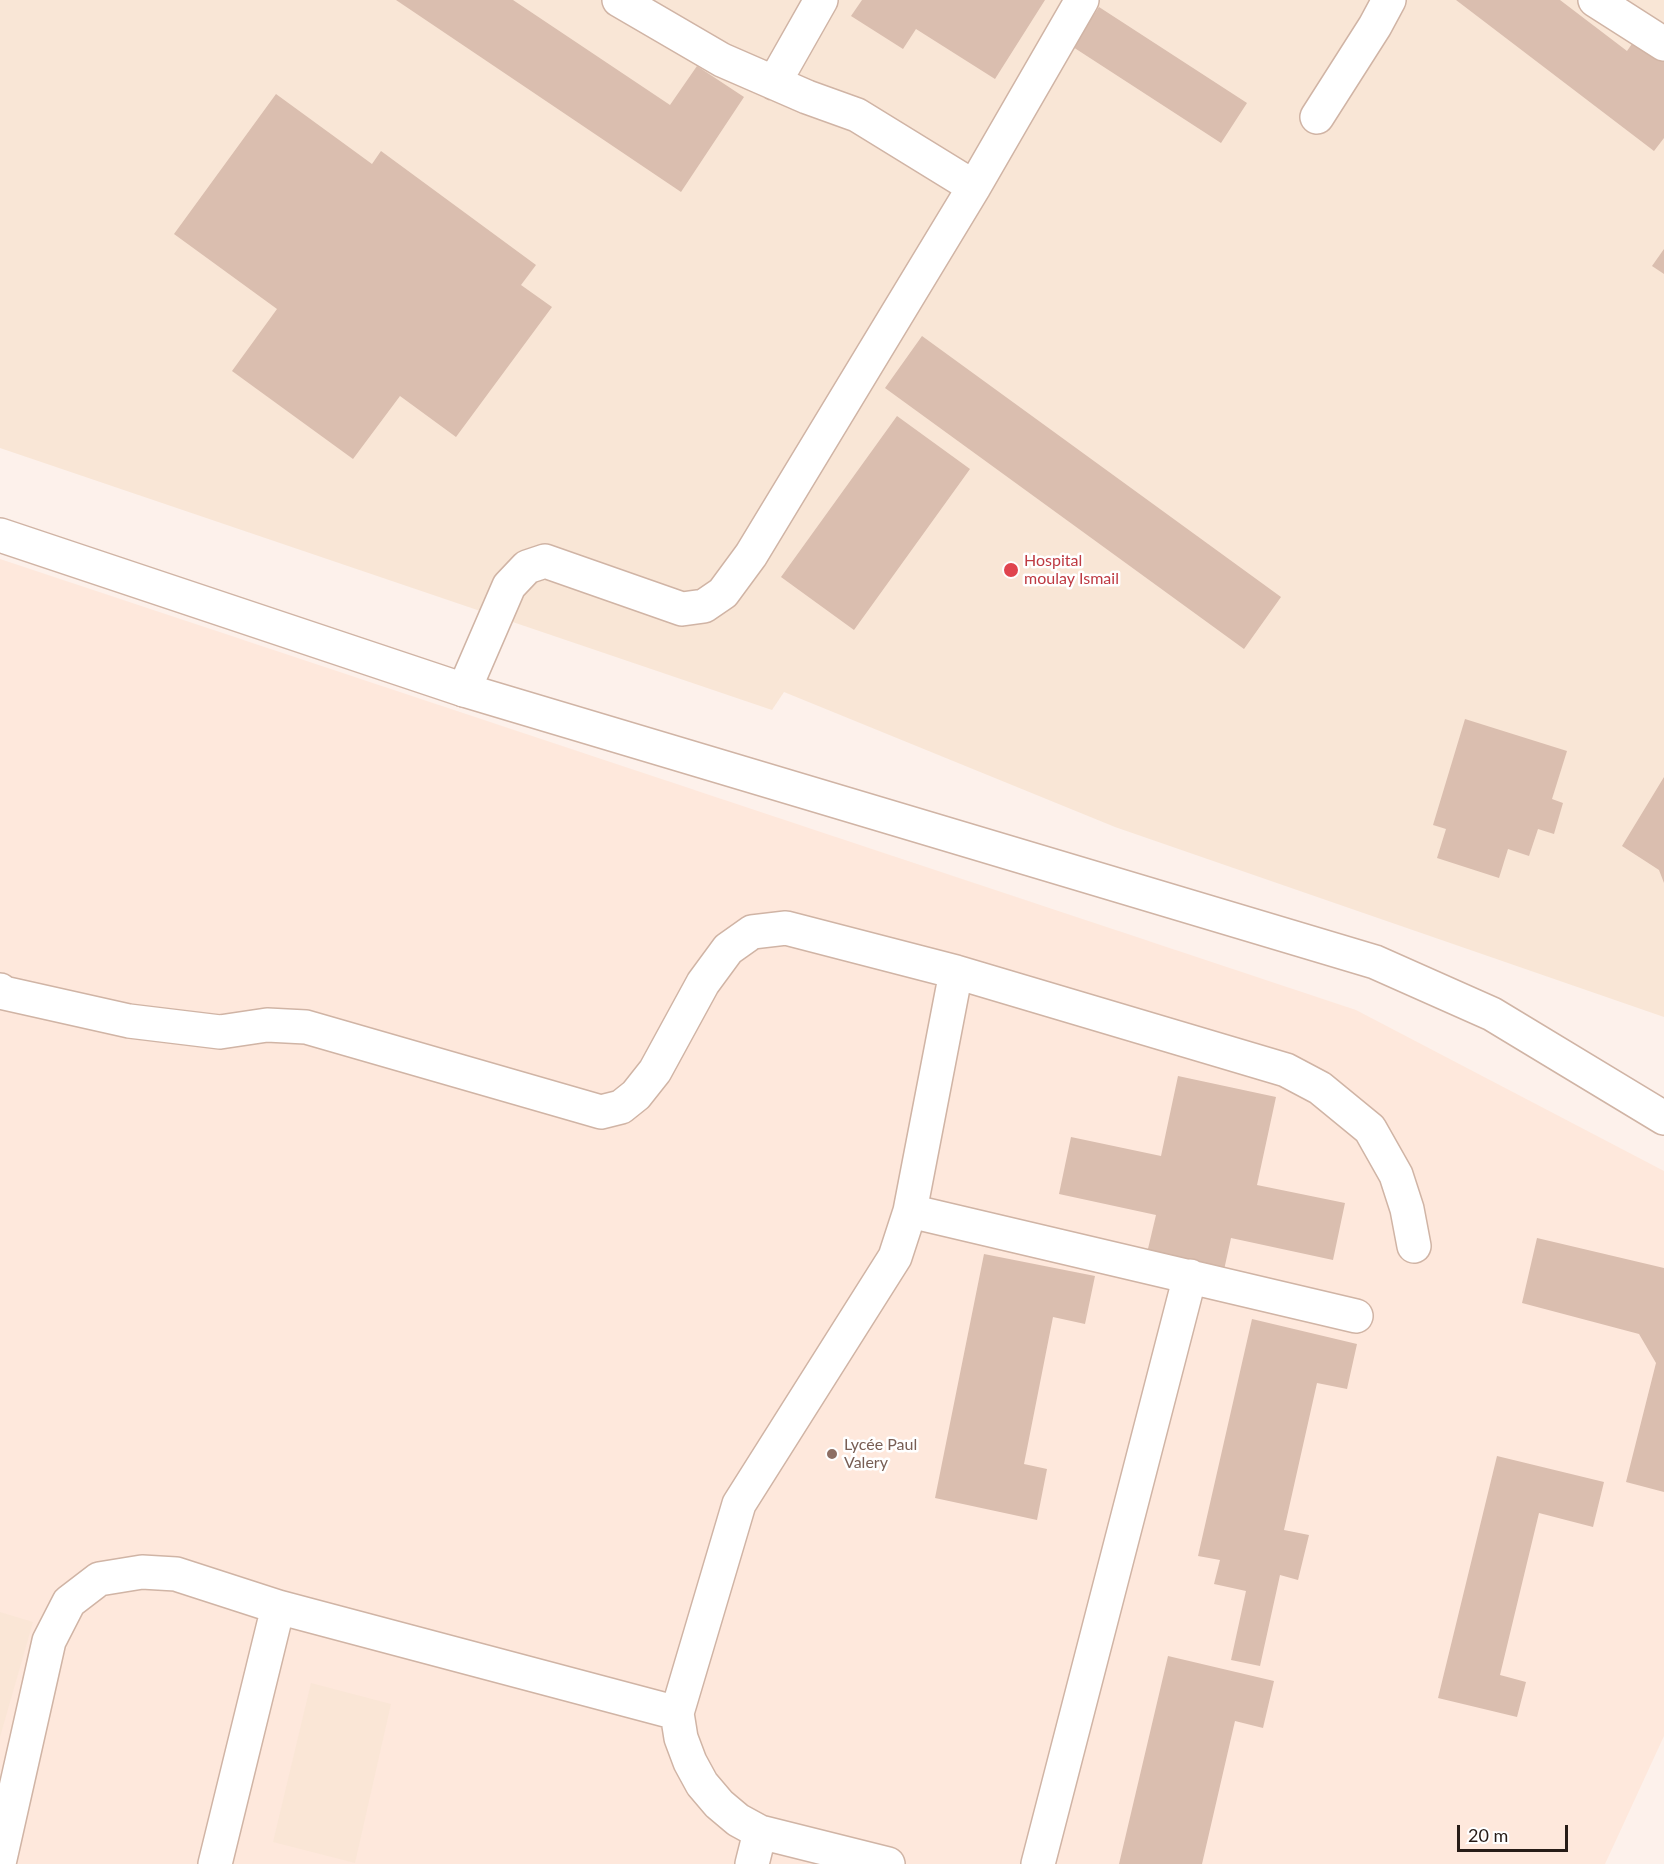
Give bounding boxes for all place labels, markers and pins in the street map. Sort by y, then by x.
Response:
place label: Hospital moulay Ismail [1024,551,1119,589]
marker: Hospital moulay Ismail [1002,561,1020,579]
place label: Lycée Paul Valery [844,1435,917,1473]
marker: Lycée Paul Valery [825,1447,839,1461]

